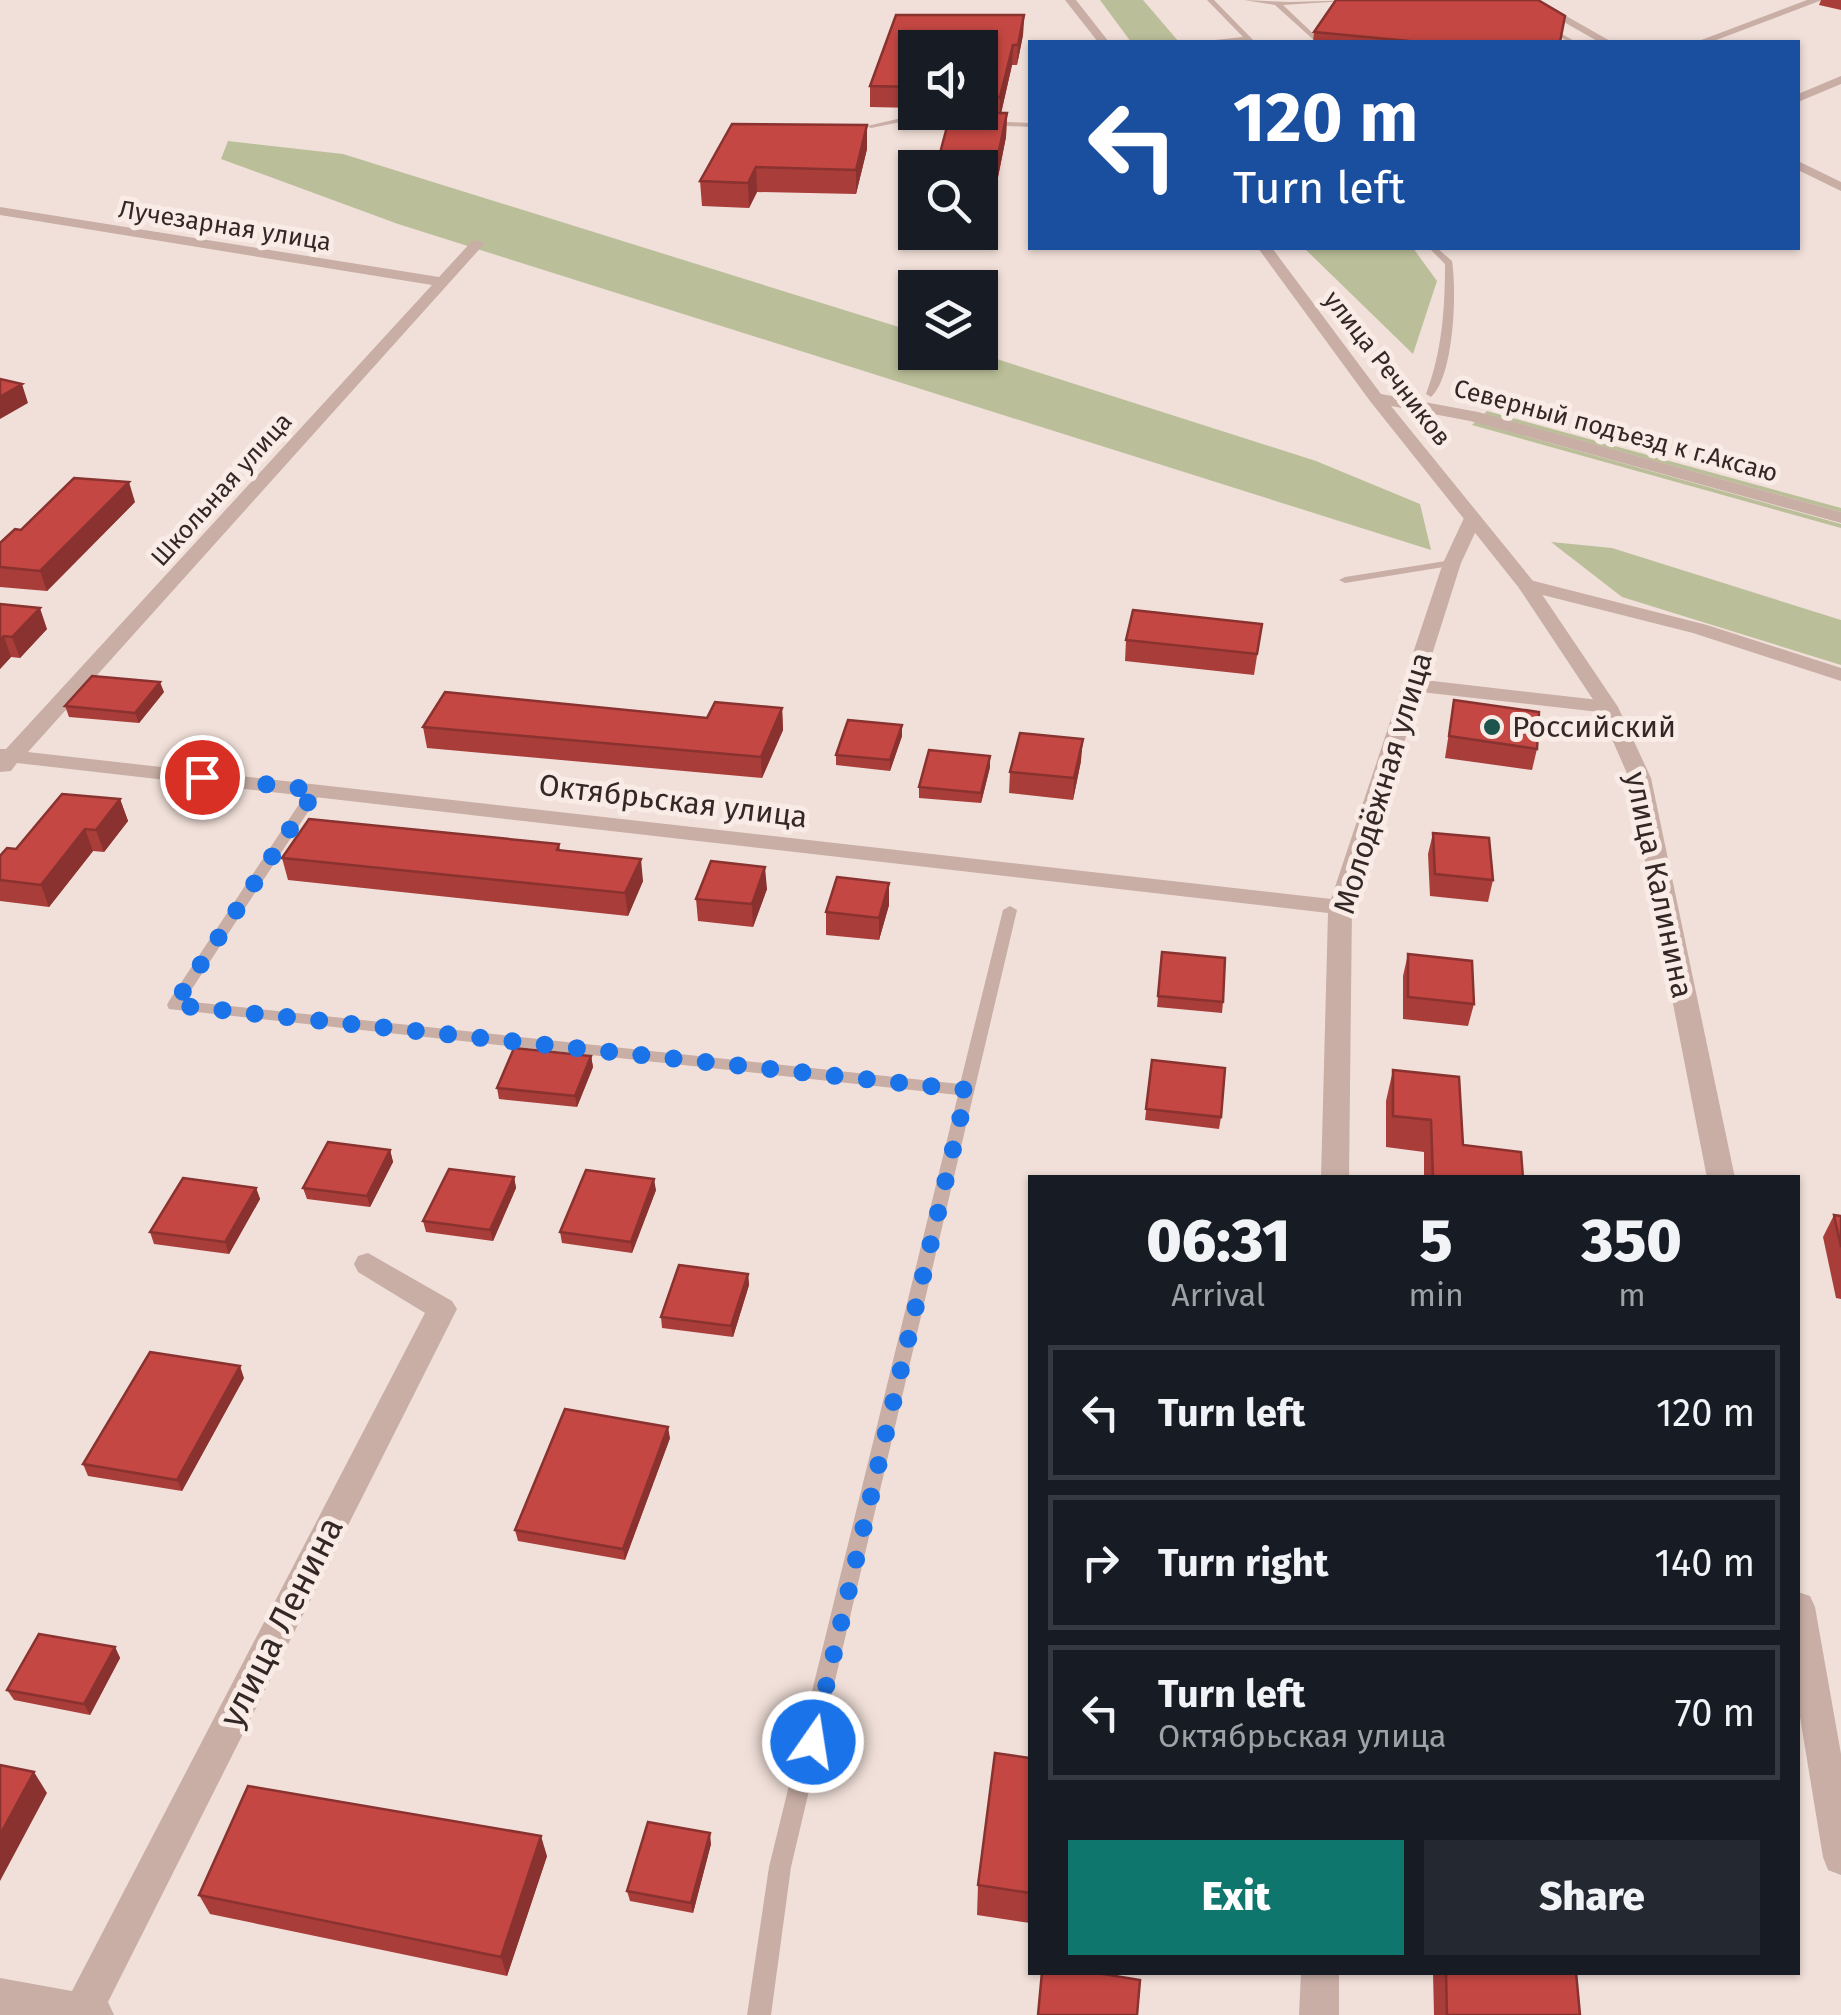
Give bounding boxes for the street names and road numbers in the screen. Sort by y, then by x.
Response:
street label: Лучезарная улица [116,194,333,258]
street label: улица Речников [1317,285,1457,452]
street label: Северный подъезд к г.Аксаю [1451,373,1781,489]
street label: Школьная улица [145,407,298,573]
street label: Молодёжная улица [1326,648,1440,918]
street label: Октябрьская улица [537,767,809,835]
street label: улица Калинина [1617,769,1701,1001]
street label: улица Ленина [210,1510,352,1734]

